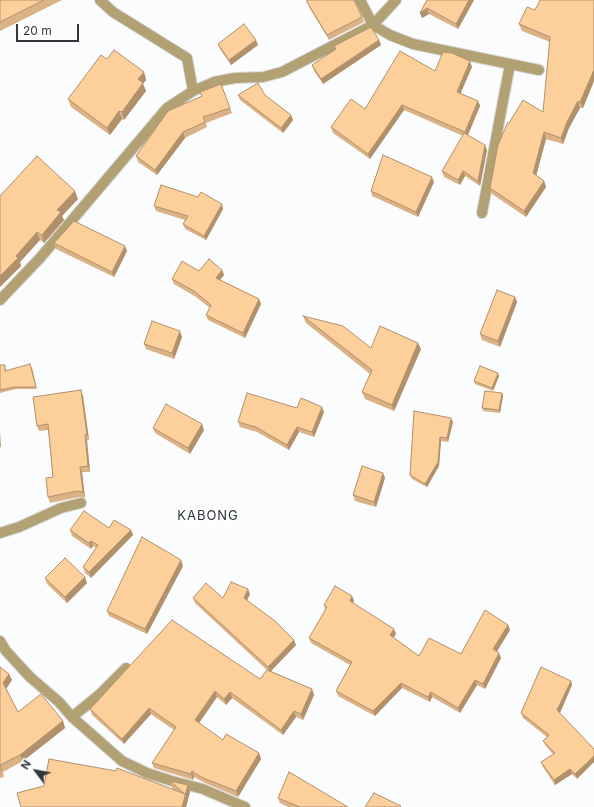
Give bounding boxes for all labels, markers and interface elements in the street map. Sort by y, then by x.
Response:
scale bar [18,16,81,42]
text: 20 m [23,23,52,38]
district label: KABONG [177,508,239,524]
north arrow [16,751,56,791]
text: N [18,757,34,772]

